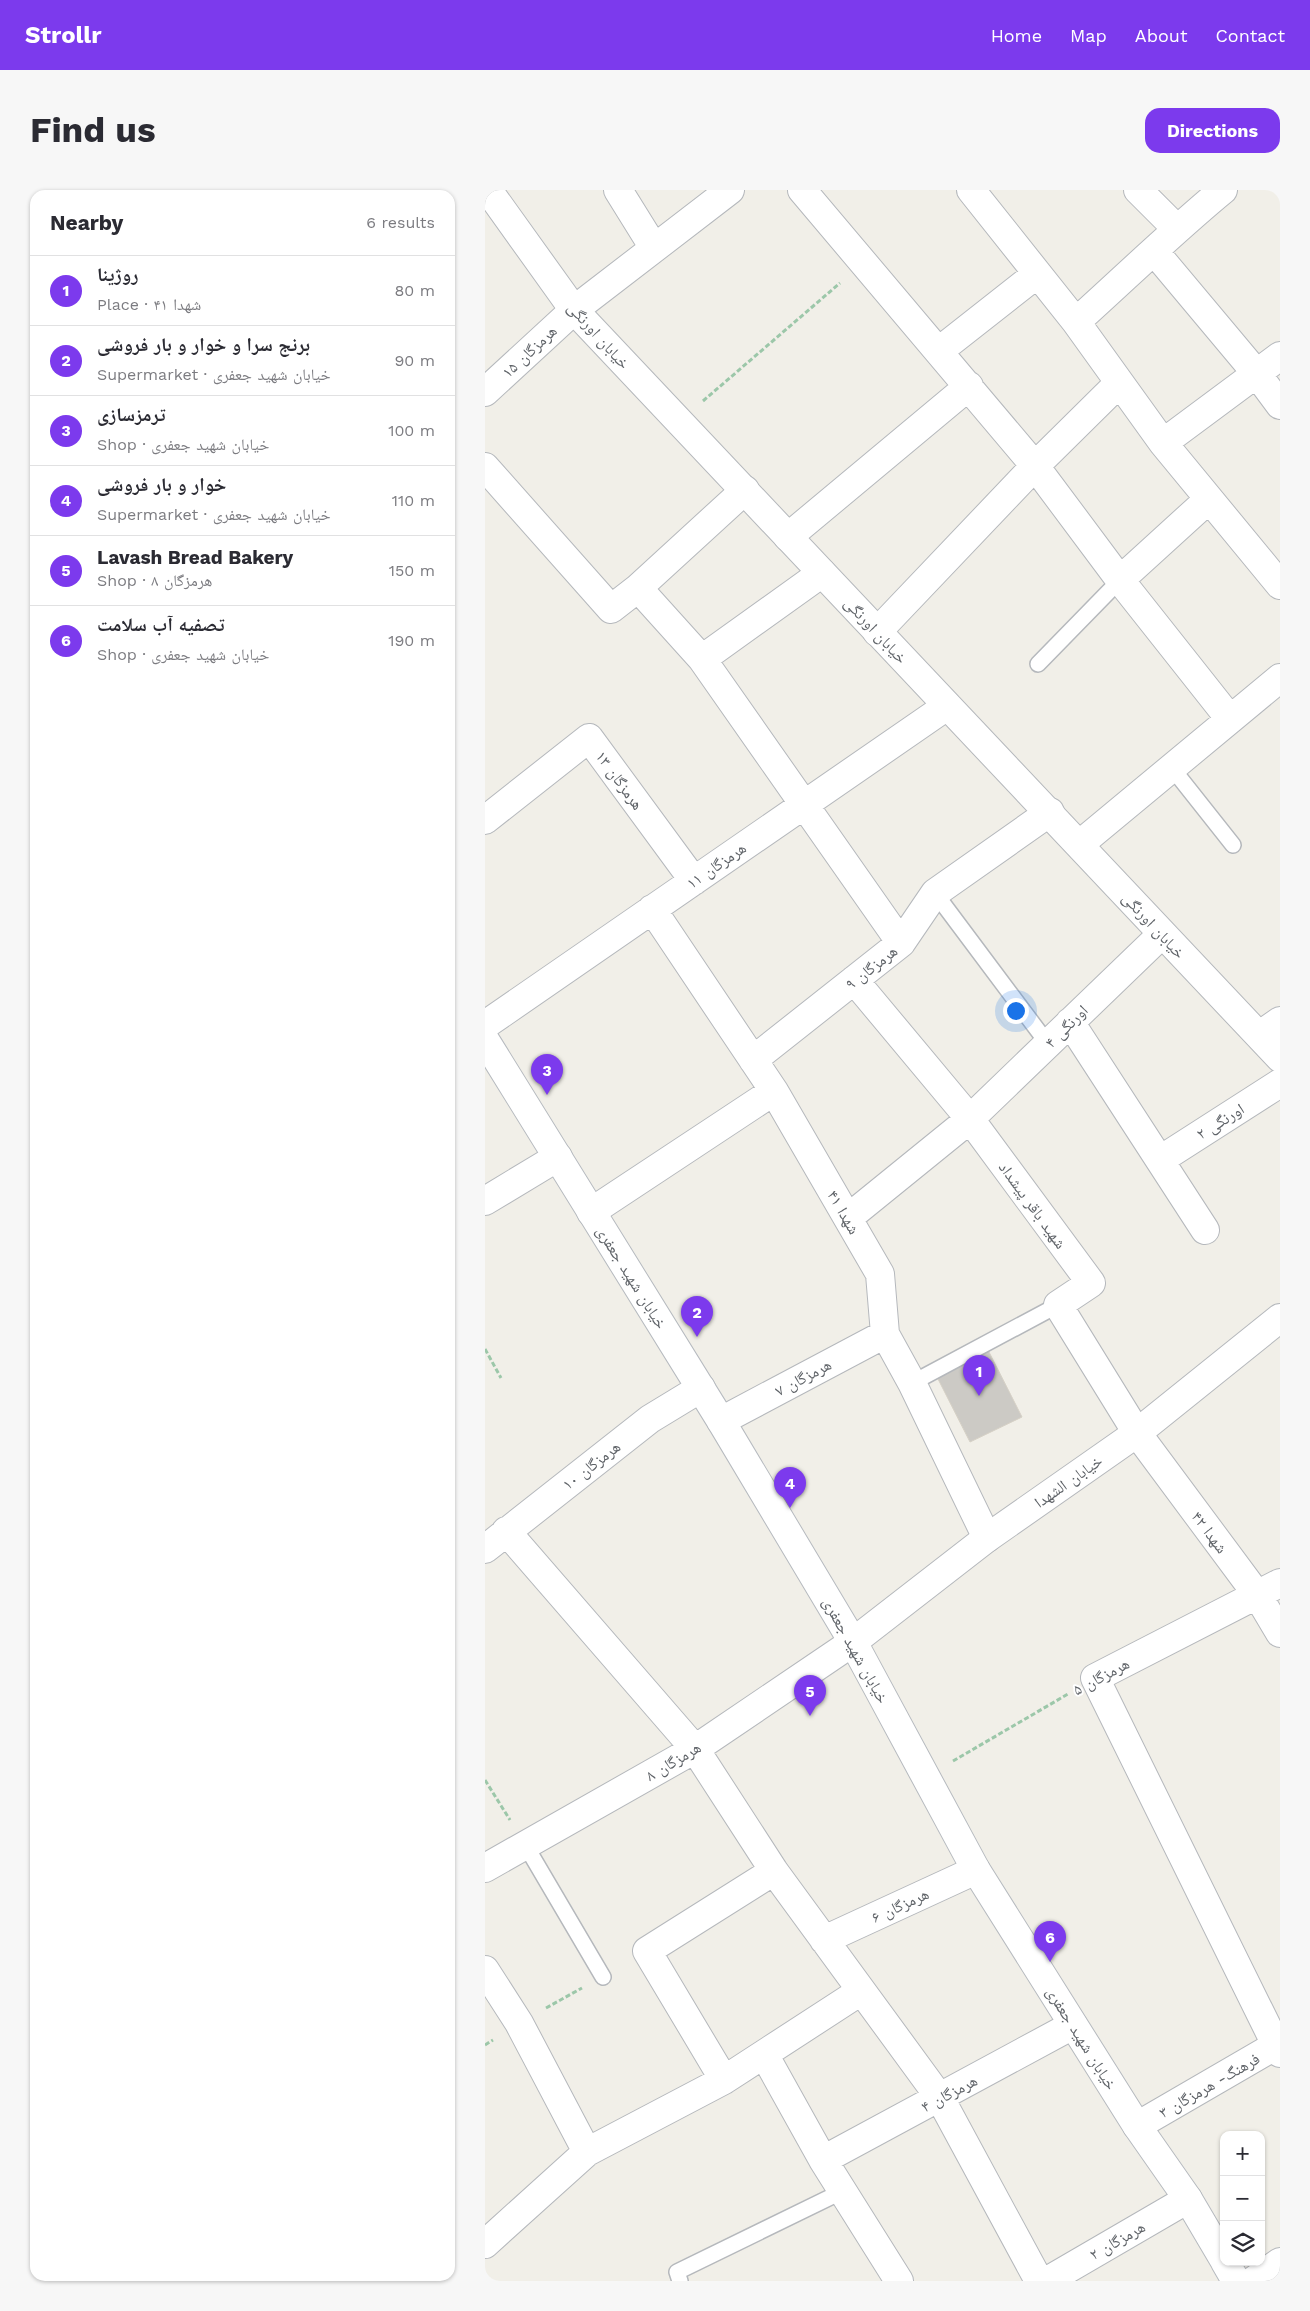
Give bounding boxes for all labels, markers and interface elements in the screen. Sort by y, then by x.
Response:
text: Strollr [25,21,102,49]
text: Home [991,25,1042,46]
text: Map [1070,25,1107,46]
text: About [1135,25,1187,46]
text: Contact [1215,25,1285,46]
button: Directions [1145,108,1280,153]
text: Find us [30,109,156,151]
text: Nearby [50,210,123,235]
text: 6 results [366,213,435,232]
text: روژینا [97,263,138,286]
text: 1 [63,281,69,300]
text: 80 m [394,281,435,300]
text: Place · شهدا ۴۱ [97,295,201,314]
street label: خیابان اورنگی [563,298,634,373]
street label: هرمزگان ۱۵ [498,321,561,382]
text: برنج سرا و خوار و بار فروشی [97,333,310,356]
text: 2 [61,351,71,370]
text: 90 m [394,351,435,370]
text: Supermarket · خیابان شهید جعفری [97,365,331,384]
text: ترمزسازی [97,403,166,426]
text: 3 [61,421,71,440]
text: 100 m [388,421,435,440]
text: Shop · خیابان شهید جعفری [97,435,269,454]
text: خوار و بار فروشی [97,473,226,496]
text: 4 [61,491,71,510]
text: 110 m [392,491,435,510]
text: Supermarket · خیابان شهید جعفری [97,505,331,524]
text: Lavash Bread Bakery [97,546,293,569]
text: 5 [61,561,71,580]
text: 150 m [389,561,435,580]
text: Shop · هرمزگان ۸ [97,571,212,590]
street label: خیابان اورنگی [839,593,911,668]
text: تصفیه آب سلامت [97,613,225,636]
text: 6 [61,631,71,650]
text: 190 m [388,631,435,650]
text: Shop · خیابان شهید جعفری [97,645,269,664]
street label: هرمزگان ۱۳ [591,747,647,814]
street label: هرمزگان ۱۱ [683,838,750,894]
street label: خیابان اورنگی [1117,888,1189,963]
street label: هرمزگان ۹ [841,941,902,994]
your location [1003,998,1029,1024]
street label: اورنگی ۴ [1041,1001,1092,1052]
pin: 3 [531,1054,563,1095]
street label: اورنگی ۲ [1193,1099,1248,1144]
street label: شهید باقر پیشداد [995,1158,1070,1252]
street label: شهدا ۴۱ [823,1187,864,1238]
street label: خیابان شهید جعفری [591,1222,671,1333]
pin: 2 [681,1296,713,1337]
street label: هرمزگان ۷ [772,1355,835,1401]
pin: 1 [963,1355,995,1396]
street label: هرمزگان ۱۰ [559,1437,625,1495]
street label: خیابان الشهدا [1031,1451,1106,1513]
pin: 4 [774,1467,806,1508]
street label: شهدا ۴۲ [1188,1507,1232,1557]
street label: خیابان شهید جعفری [818,1594,892,1707]
street label: هرمزگان ۵ [1070,1654,1133,1700]
pin: 5 [794,1675,826,1716]
street label: هرمزگان ۸ [642,1738,705,1786]
street label: هرمزگان ۶ [869,1884,932,1928]
pin: 6 [1034,1921,1066,1962]
street label: خیابان شهید جعفری [1041,1983,1121,2094]
street label: فرهنگ- هرمزگان ۳ [1156,2049,1263,2123]
street label: هرمزگان ۴ [918,2071,981,2117]
map controls [1220,2131,1265,2266]
button: + [1220,2131,1265,2176]
button: − [1220,2176,1265,2221]
street label: هرمزگان ۲ [1086,2217,1149,2265]
button: layers [1220,2221,1265,2266]

